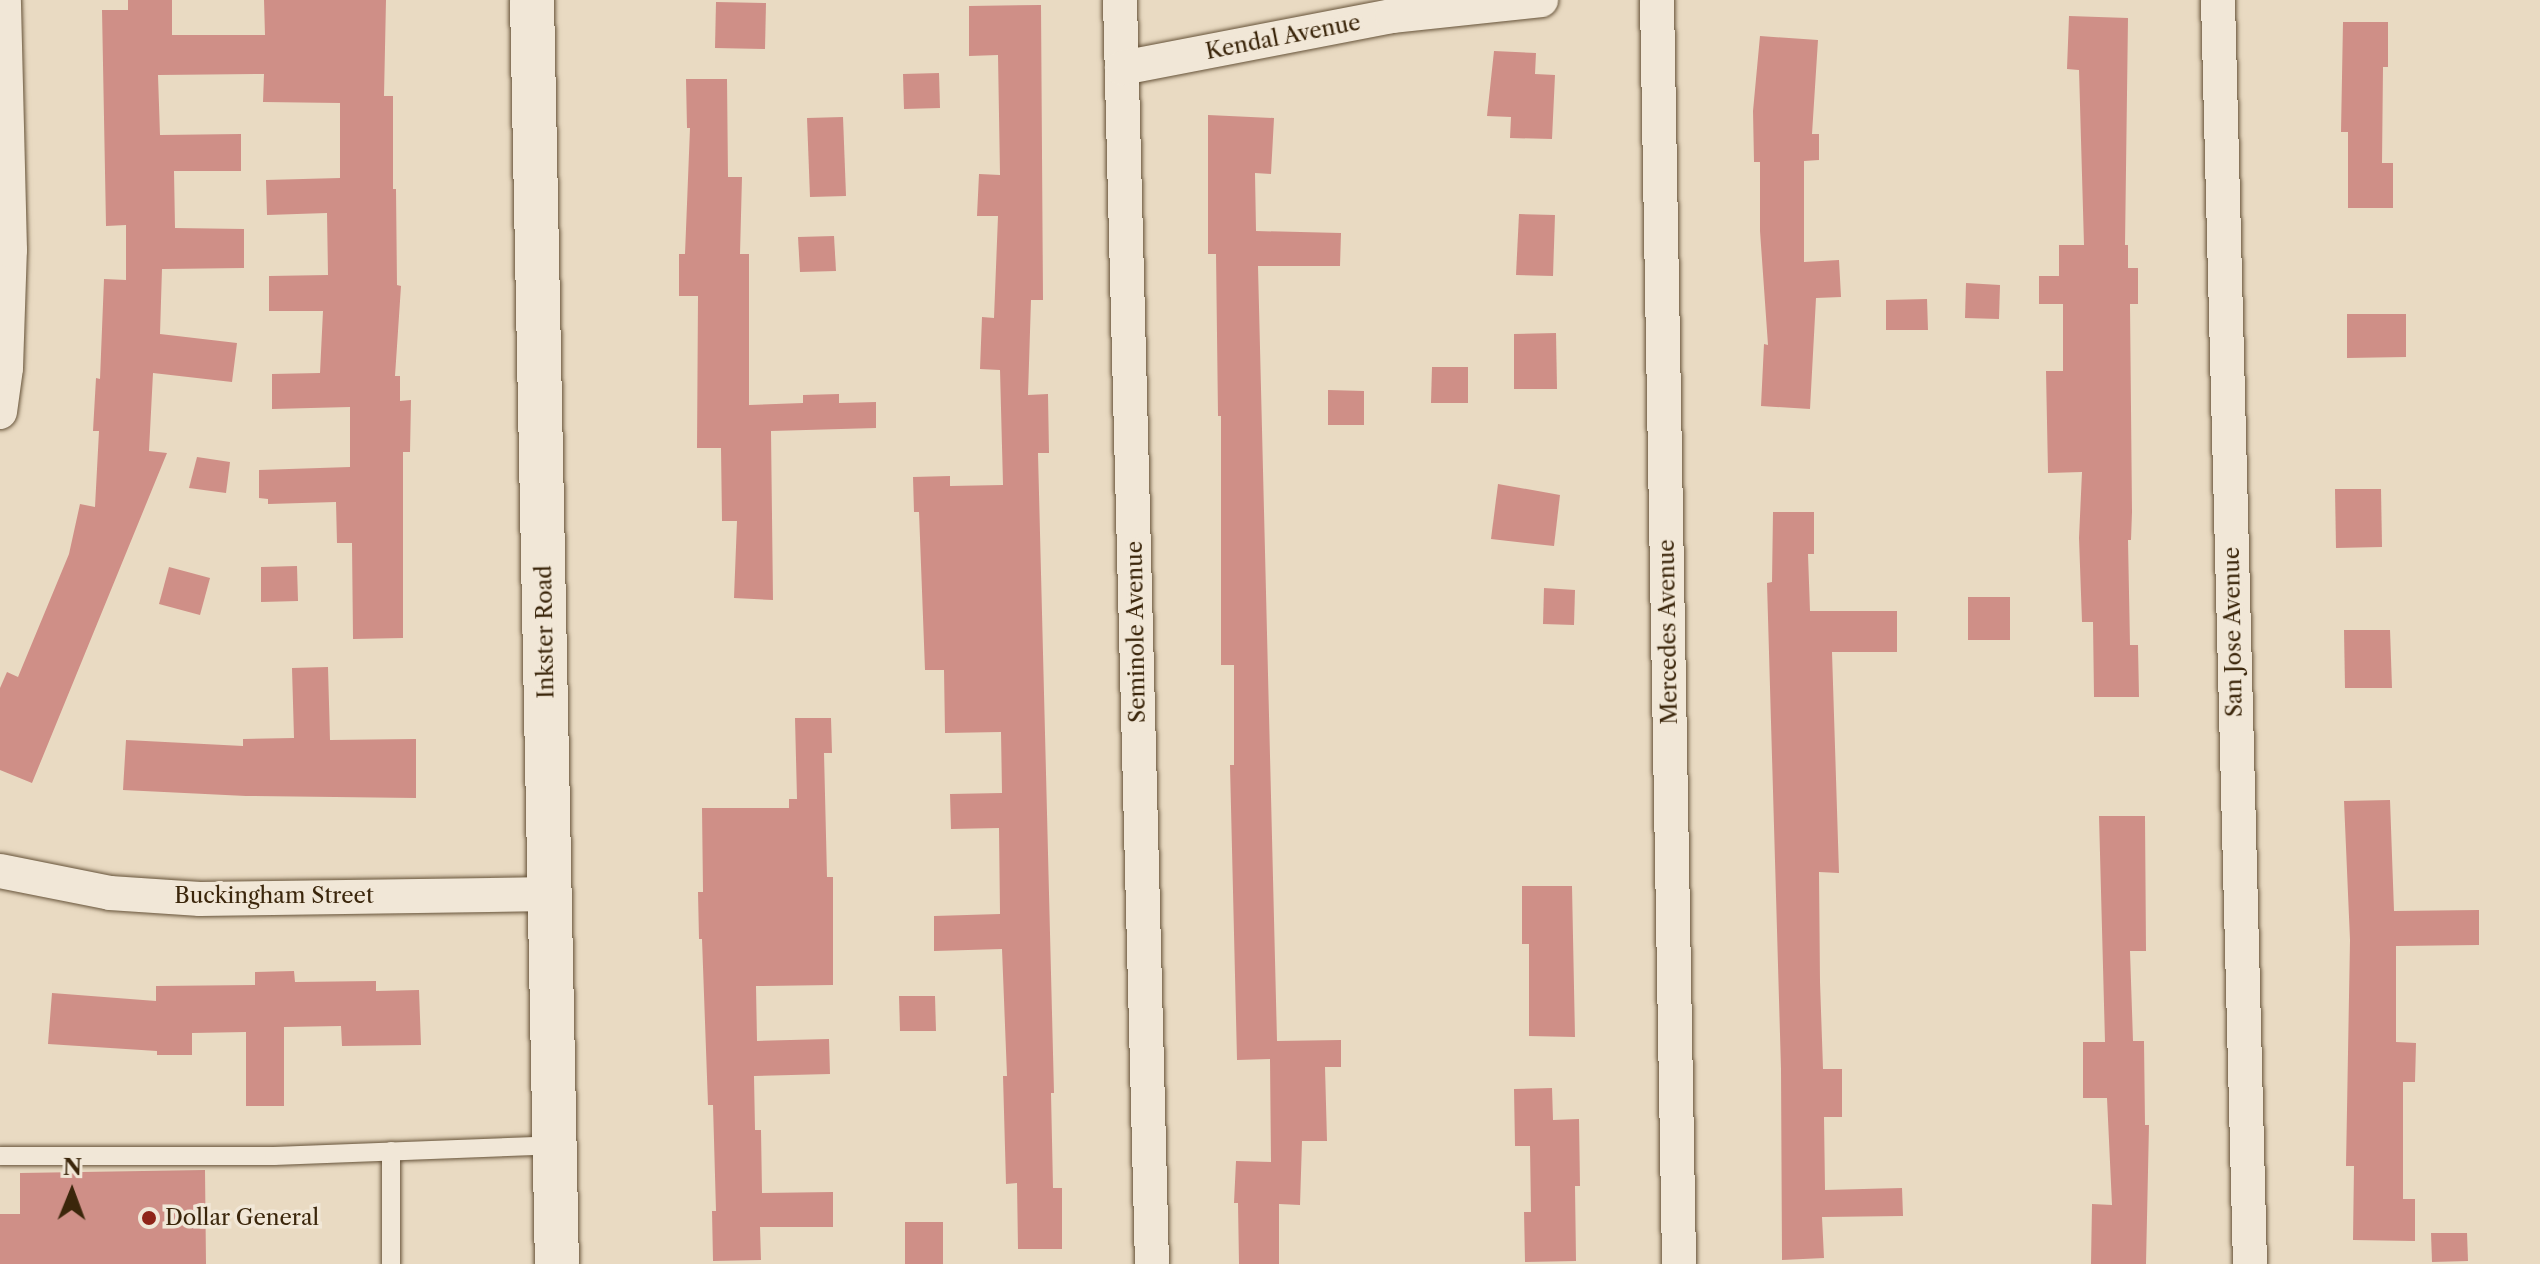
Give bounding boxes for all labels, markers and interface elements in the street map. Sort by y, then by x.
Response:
street label: Kendal Avenue [1203,9,1363,65]
street label: Mercedes Avenue [1653,539,1683,725]
street label: Seminole Avenue [1121,540,1151,724]
street label: San Jose Avenue [2218,546,2248,718]
street label: Inkster Road [531,565,559,699]
street label: Buckingham Street [174,883,374,909]
north arrow [32,1152,112,1232]
text: N [63,1154,82,1181]
place label: Dollar General [165,1205,320,1231]
marker: Dollar General [140,1209,158,1227]

